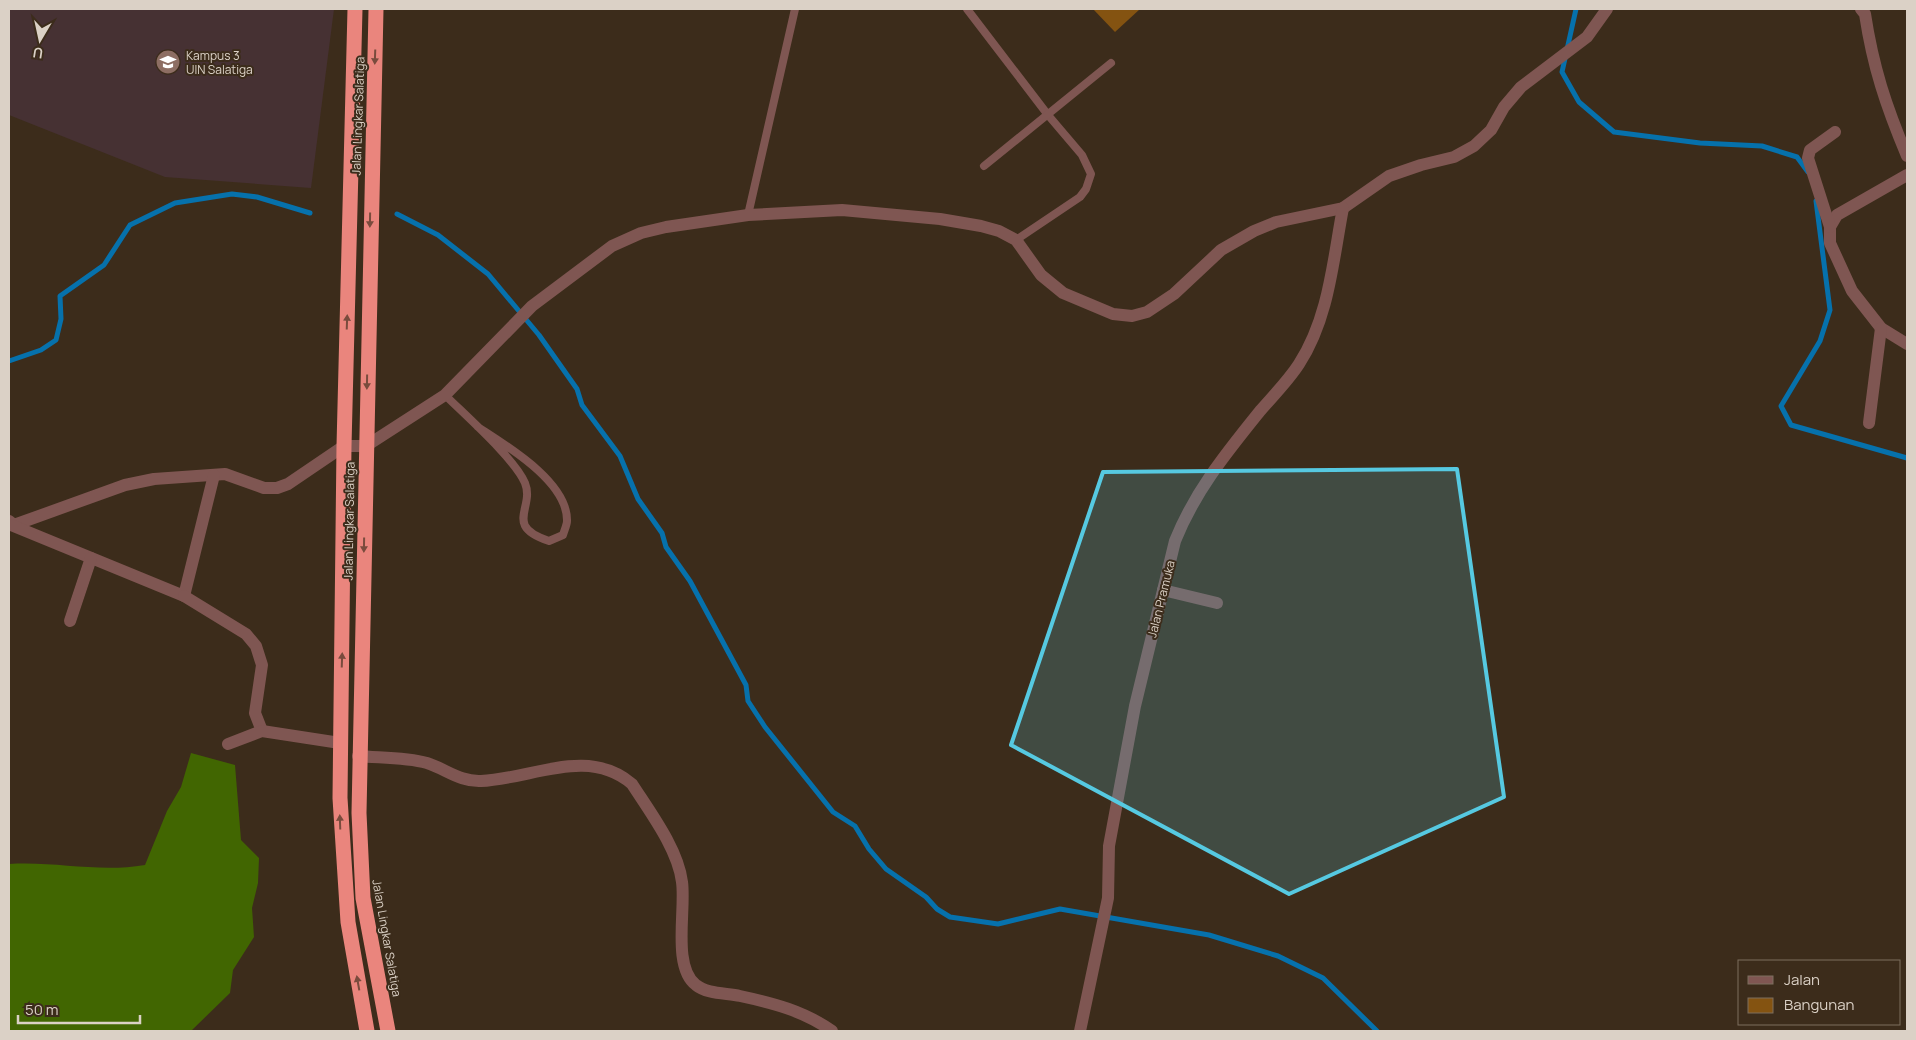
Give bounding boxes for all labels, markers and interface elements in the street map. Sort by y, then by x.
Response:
north arrow [15,15,65,65]
text: U [31,43,44,64]
place label: Kampus 3 UIN Salatiga [186,47,253,78]
school or university icon: Kampus 3 UIN Salatiga [155,49,181,75]
one-way arrow [370,50,378,66]
street label: Jalan Lingkar Salatiga [347,56,369,176]
one-way arrow [366,212,374,228]
one-way arrow [344,314,352,330]
one-way arrow [363,375,371,391]
street label: Jalan Lingkar Salatiga [339,462,359,580]
one-way arrow [360,537,368,553]
street label: Jalan Pramuka [1143,559,1179,639]
one-way arrow [338,651,346,667]
one-way arrow [336,814,344,830]
street label: Jalan Lingkar Salatiga [368,878,406,998]
legend [1738,960,1901,1025]
text: Jalan [1784,969,1820,990]
one-way arrow [354,975,362,991]
scale bar [18,992,140,1024]
text: Bangunan [1784,994,1854,1015]
text: 50 m [25,999,59,1020]

